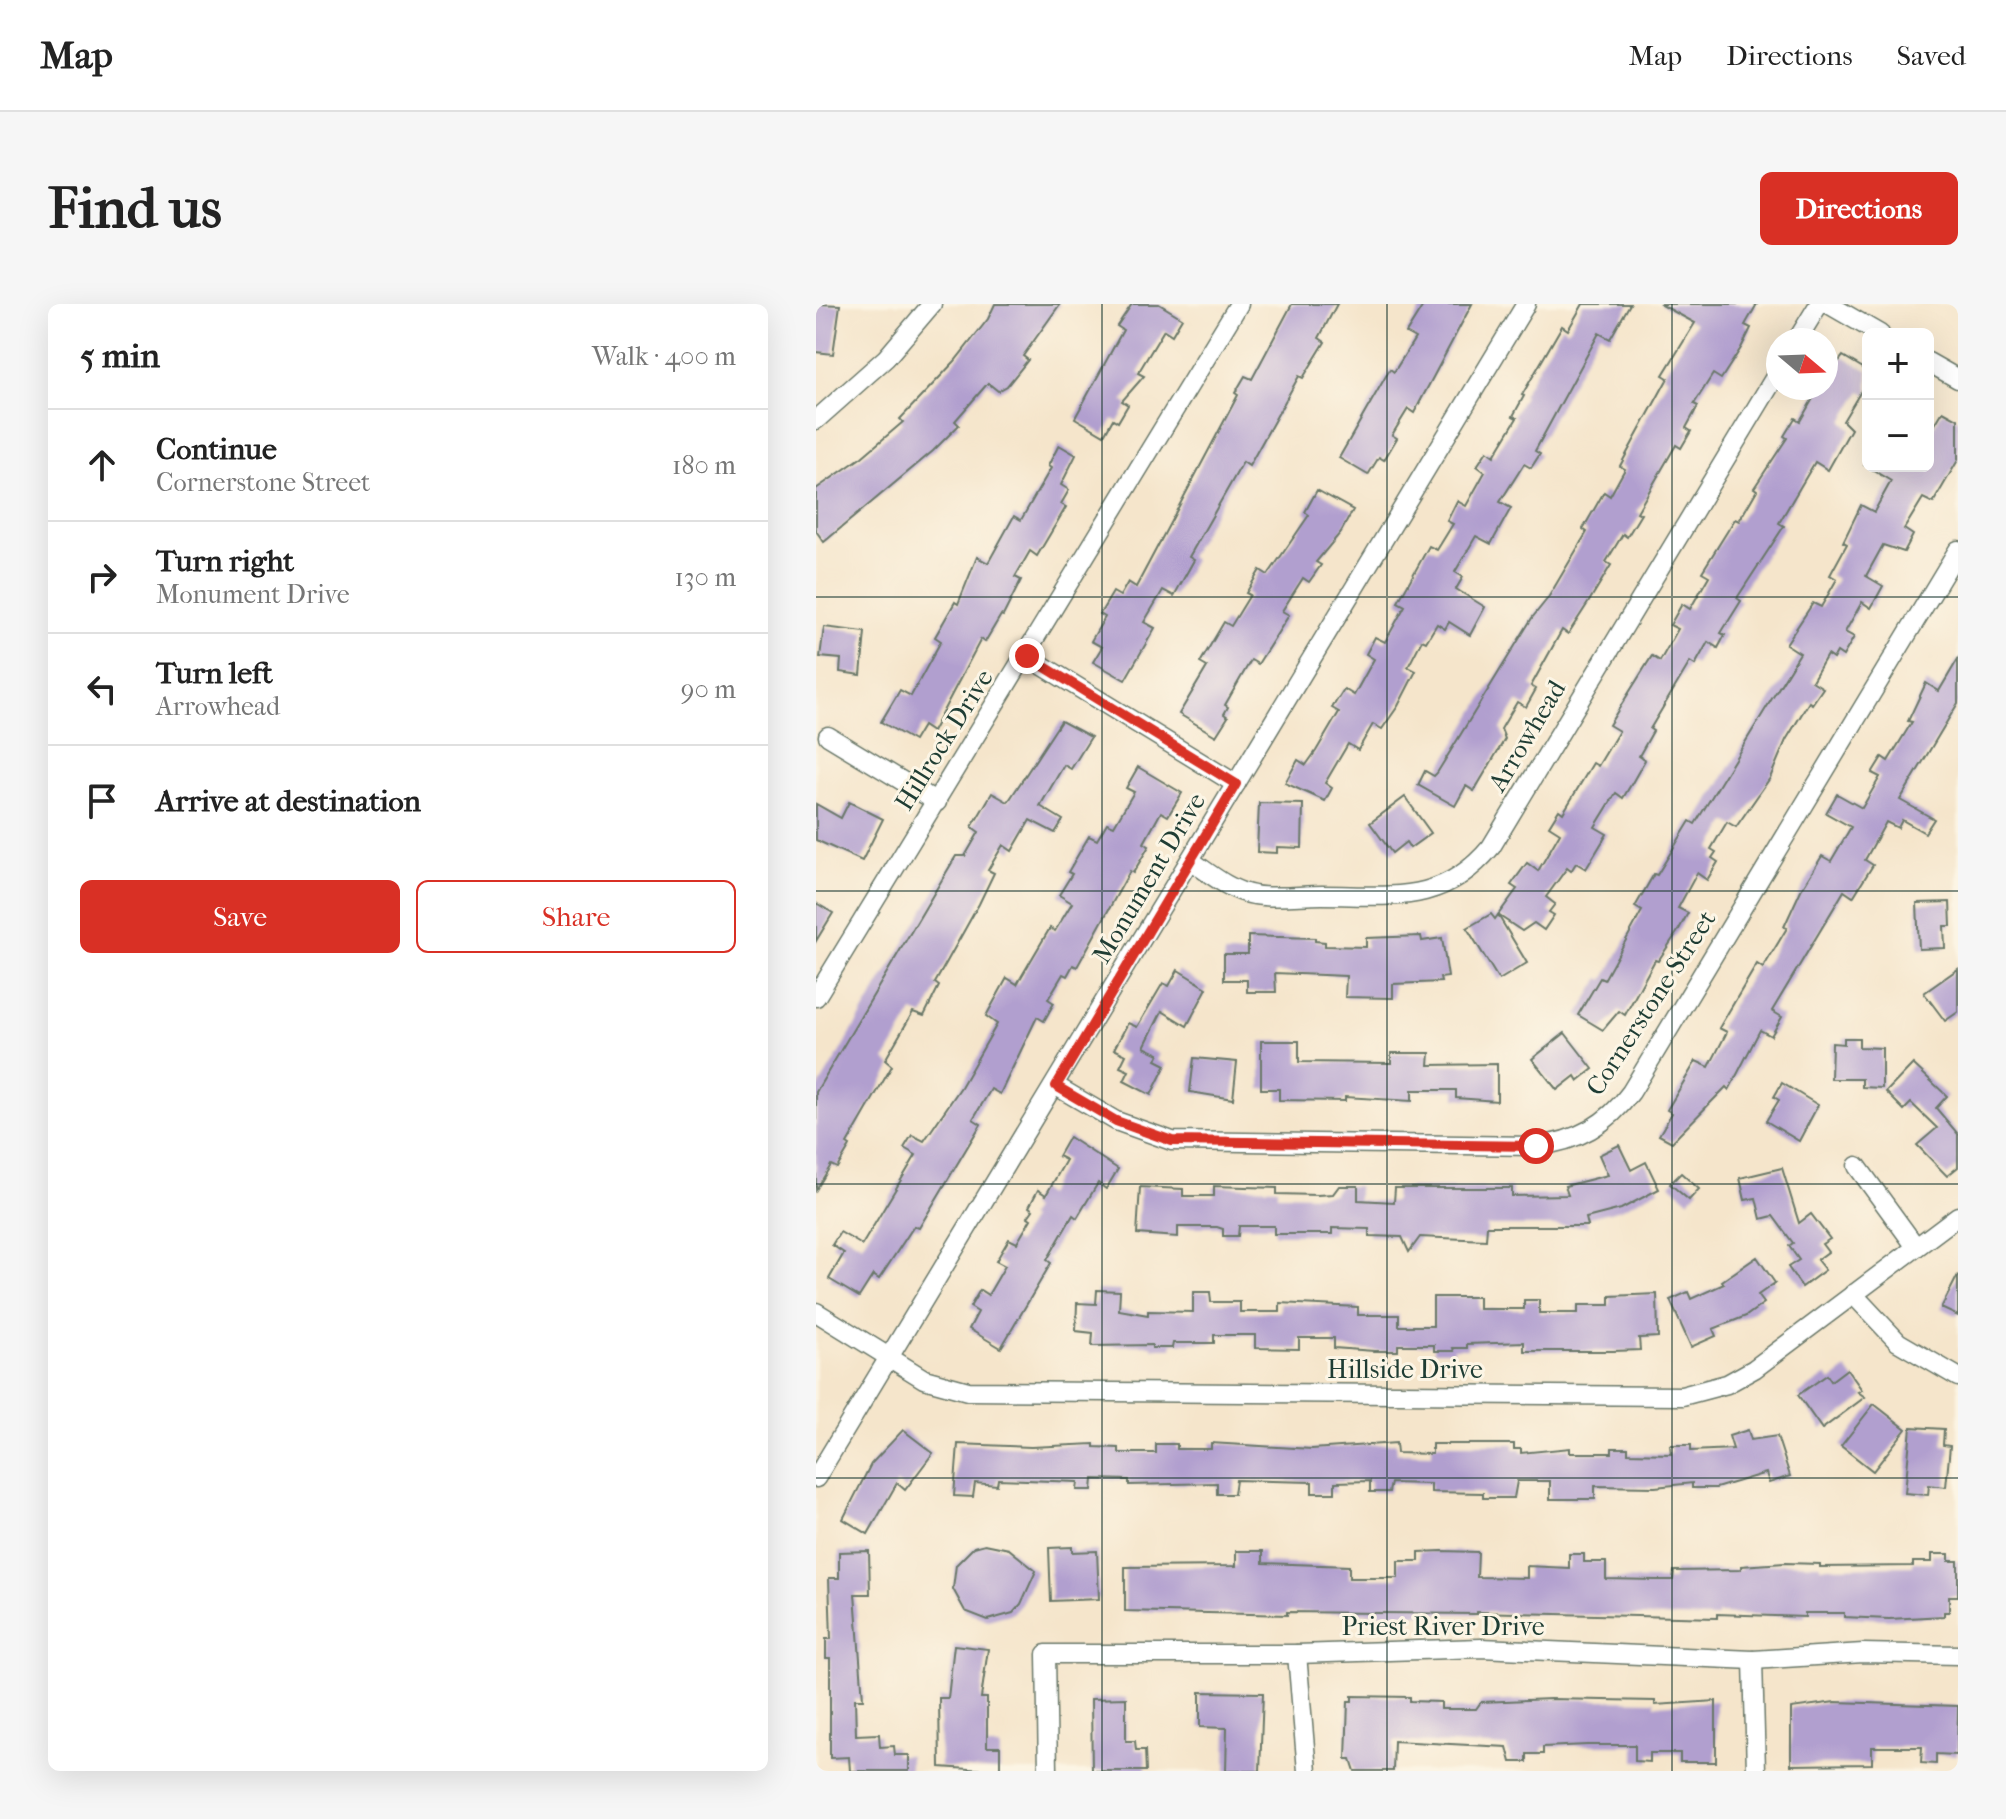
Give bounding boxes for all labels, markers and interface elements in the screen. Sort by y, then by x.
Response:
text: Map [40,33,113,78]
text: Map [1629,39,1682,72]
text: Directions [1726,39,1853,72]
text: Saved [1897,39,1966,72]
button: Directions [1760,172,1958,245]
text: Find us [48,176,222,241]
north arrow [1766,328,1838,400]
map controls [1862,328,1934,472]
button: + [1862,328,1934,400]
text: 5 min [80,336,160,376]
text: Walk · 400 m [592,341,736,372]
button: − [1862,400,1934,472]
text: Continue [156,432,277,467]
icon: ahead [80,443,124,487]
text: 180 m [672,450,736,481]
text: Cornerstone Street [156,467,370,498]
text: Turn right [156,544,294,579]
icon: right [80,555,124,599]
text: 130 m [675,562,736,593]
text: Monument Drive [156,579,350,610]
route end [1009,638,1045,674]
text: Turn left [156,656,273,691]
street label: Hillrock Drive [888,664,1000,816]
icon: left [80,667,124,711]
text: 90 m [681,674,736,705]
street label: Arrowhead [1481,674,1573,798]
text: Arrowhead [156,691,280,722]
icon: arrive [80,779,124,823]
text: Arrive at destination [156,784,421,819]
street label: Monument Drive [1086,787,1212,969]
button: Save [80,880,400,953]
button: Share [416,880,736,953]
street label: Cornerstone Street [1580,904,1723,1101]
route start [1518,1128,1554,1164]
street label: Hillside Drive [1327,1354,1483,1385]
street label: Priest River Drive [1341,1611,1545,1642]

